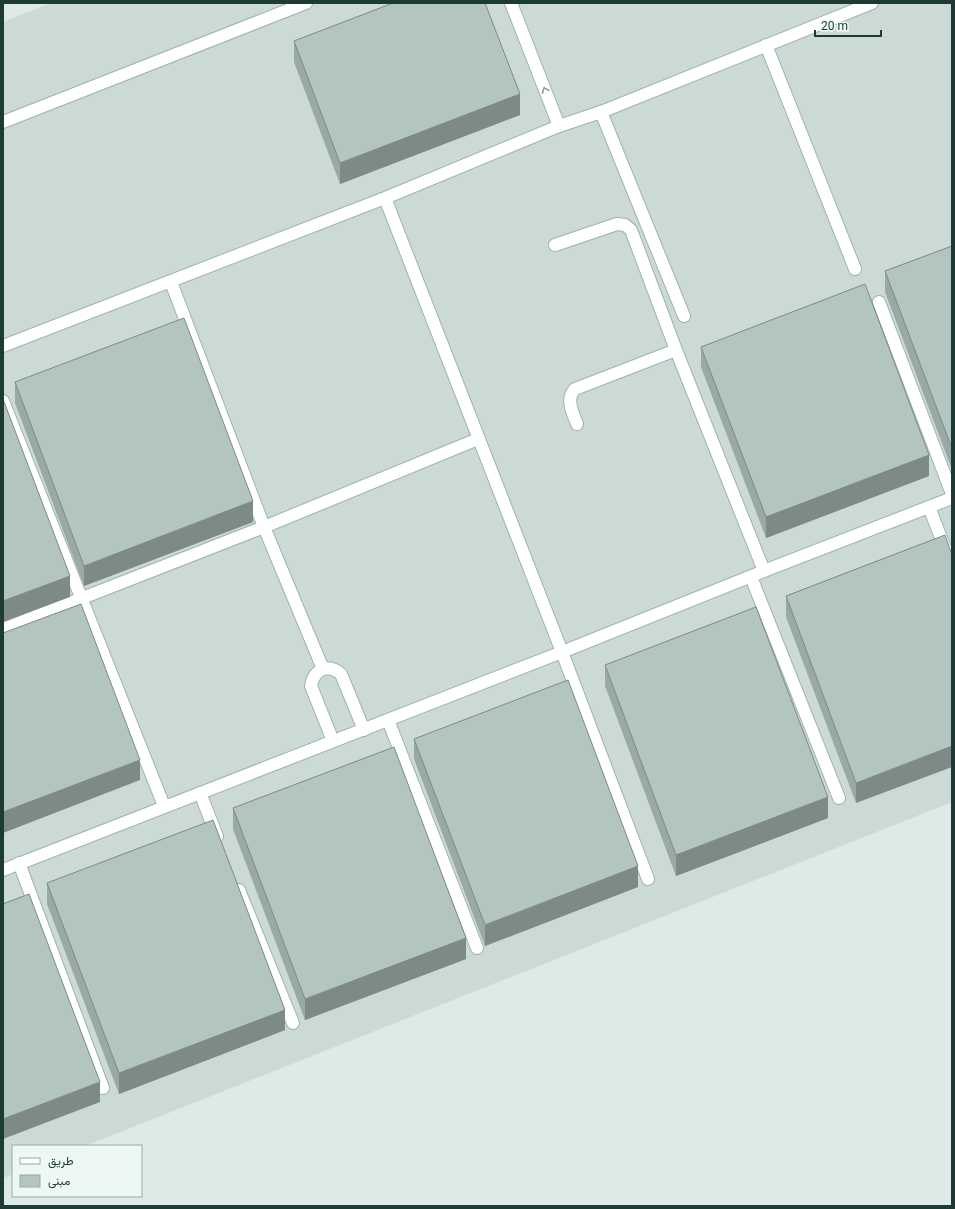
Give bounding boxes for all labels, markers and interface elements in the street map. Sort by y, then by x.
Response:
scale bar [815,12,881,38]
text: 20 m [821,19,848,33]
one-way arrow [541,87,549,94]
legend [12,1145,142,1197]
text: طريق [48,1154,74,1169]
text: مبنى [48,1174,70,1189]

